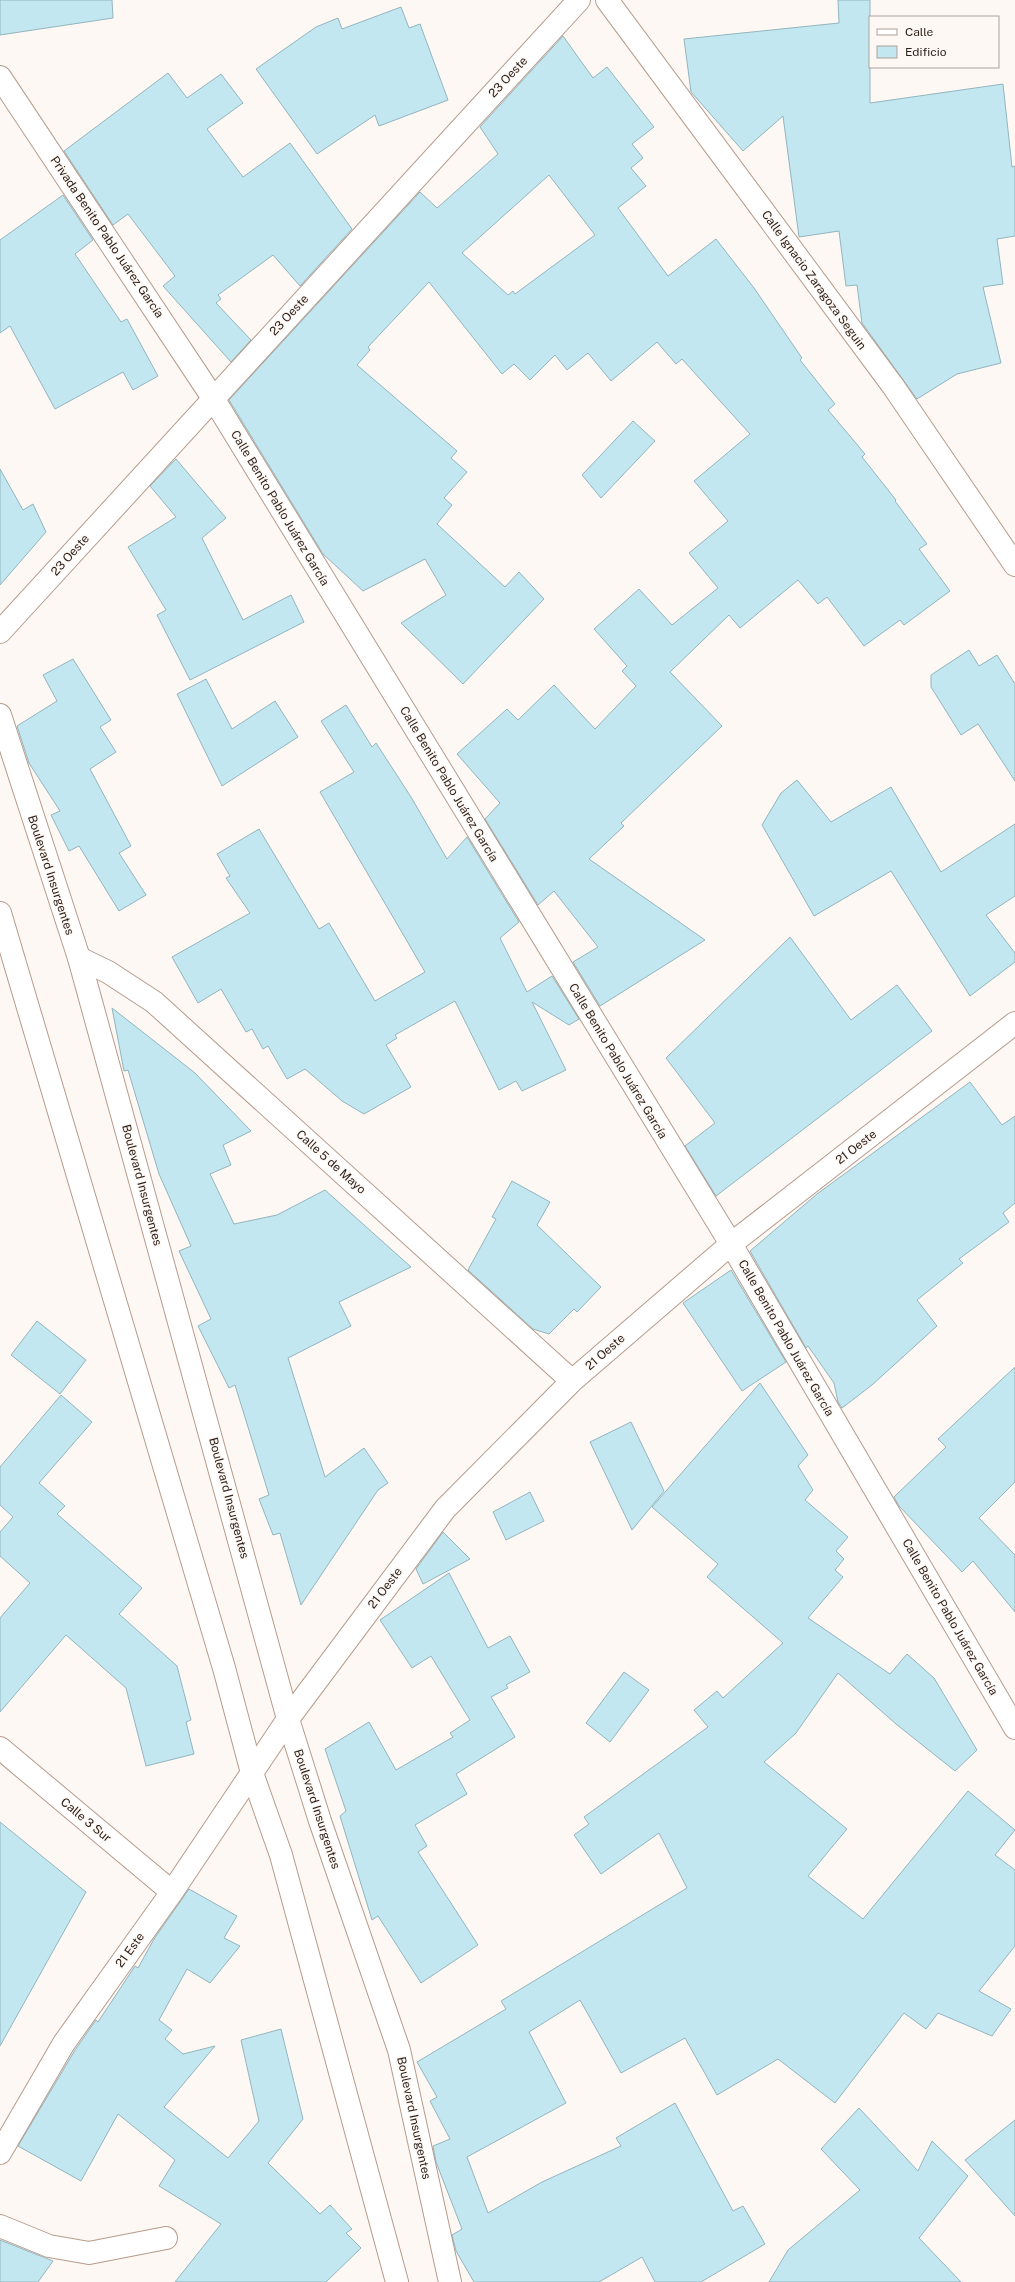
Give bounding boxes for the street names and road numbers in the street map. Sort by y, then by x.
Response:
street label: 23 Oeste [486,54,530,100]
street label: Privada Benito Pablo Juárez García [48,154,166,320]
street label: Calle Ignacio Zaragoza Seguin [759,208,869,352]
street label: 23 Oeste [267,292,311,338]
street label: Calle Benito Pablo Juárez García [228,428,332,588]
street label: 23 Oeste [48,531,92,578]
street label: Calle Benito Pablo Juárez García [397,704,501,864]
street label: Boulevard Insurgentes [25,813,77,937]
street label: Calle Benito Pablo Juárez García [566,981,670,1141]
street label: Boulevard Insurgentes [119,1123,165,1247]
street label: Calle 5 de Mayo [293,1127,369,1197]
street label: 21 Oeste [833,1127,879,1167]
street label: Calle Benito Pablo Juárez García [735,1257,837,1419]
street label: 21 Oeste [582,1331,628,1373]
street label: Boulevard Insurgentes [206,1436,252,1560]
street label: Calle Benito Pablo Juárez García [899,1536,1001,1698]
street label: 21 Oeste [365,1565,405,1611]
street label: Boulevard Insurgentes [291,1747,343,1871]
street label: Calle 3 Sur [58,1795,114,1845]
street label: 21 Este [113,1930,147,1970]
street label: Boulevard Insurgentes [394,2055,434,2181]

